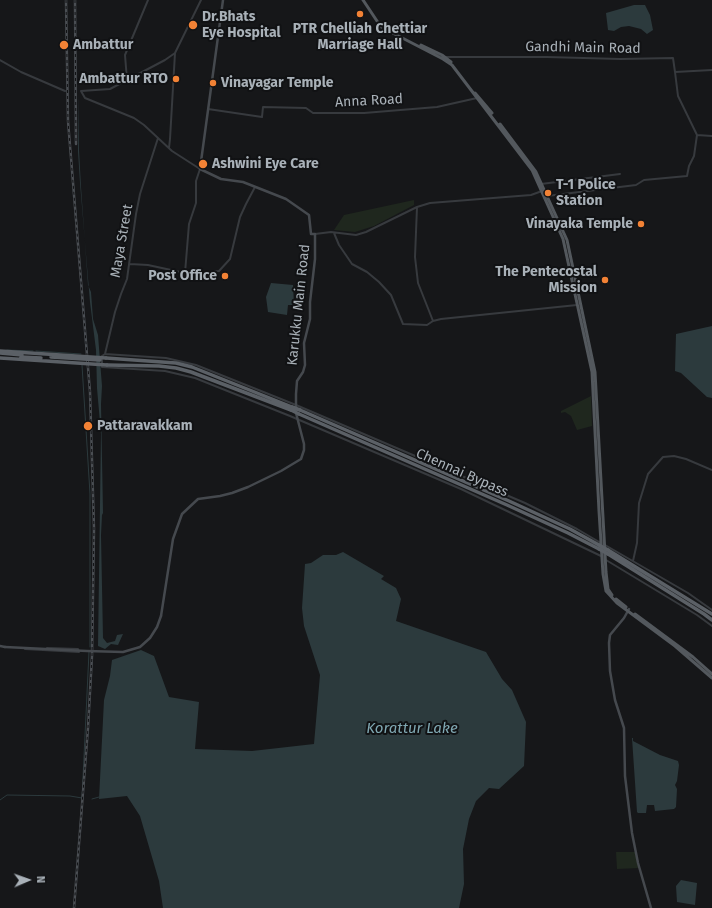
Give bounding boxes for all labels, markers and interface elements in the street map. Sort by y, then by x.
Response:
place label: Dr.Bhats Eye Hospital [202,9,281,42]
marker: PTR Chelliah Chettiar Marriage Hall [355,9,365,19]
marker: Dr.Bhats Eye Hospital [187,19,199,31]
place label: PTR Chelliah Chettiar Marriage Hall [293,21,427,54]
place label: Ambattur [73,37,133,53]
marker: Ambattur [58,39,70,51]
street label: Gandhi Main Road [525,39,641,57]
place label: Ambattur RTO [79,71,168,87]
marker: Ambattur RTO [171,74,181,84]
place label: Vinayagar Temple [221,75,333,91]
marker: Vinayagar Temple [208,78,218,88]
street label: Anna Road [335,91,403,111]
place label: Ashwini Eye Care [212,156,319,172]
marker: Ashwini Eye Care [197,158,209,170]
place label: T-1 Police Station [556,177,616,210]
marker: T-1 Police Station [543,188,553,198]
street label: Maya Street [107,203,137,279]
place label: Vinayaka Temple [526,216,633,232]
marker: Vinayaka Temple [636,219,646,229]
street label: Karukku Main Road [284,243,314,367]
place label: The Pentecostal Mission [495,264,597,296]
place label: Post Office [148,268,217,284]
marker: Post Office [220,271,230,281]
marker: The Pentecostal Mission [600,275,610,285]
place label: Pattaravakkam [97,418,193,434]
marker: Pattaravakkam [82,420,94,432]
street label: Chennai Bypass [413,445,511,501]
water label: Korattur Lake [366,720,458,738]
north arrow [8,860,48,900]
text: N [34,876,47,883]

